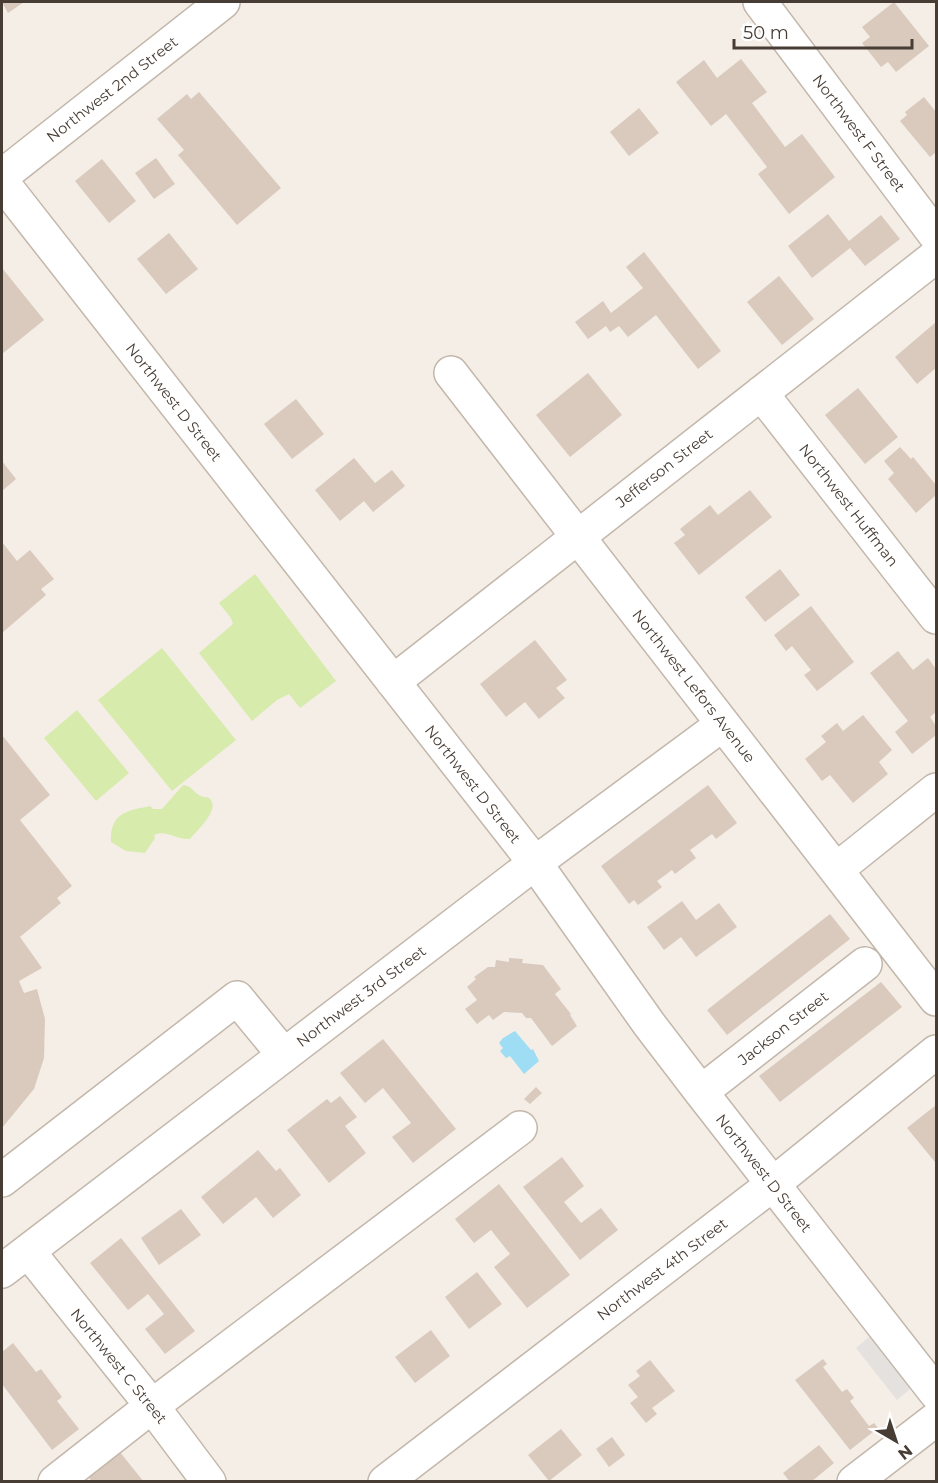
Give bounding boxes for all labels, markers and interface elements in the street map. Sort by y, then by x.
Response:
scale bar [734,12,912,50]
text: 50 m [743,22,789,44]
street label: Northwest 2nd Street [43,32,181,146]
street label: Northwest F Street [809,71,909,195]
street label: Northwest D Street [122,339,226,465]
street label: Jefferson Street [611,424,716,512]
street label: Northwest Huffman [795,440,903,570]
street label: Northwest Lefors Avenue [628,606,760,766]
street label: Northwest D Street [421,721,525,847]
street label: Northwest 3rd Street [293,941,429,1051]
street label: Jackson Street [733,987,832,1070]
street label: Northwest D Street [712,1110,816,1236]
street label: Northwest 4th Street [593,1214,731,1324]
street label: Northwest C Street [67,1304,171,1428]
north arrow [866,1411,926,1471]
text: N [894,1441,916,1464]

